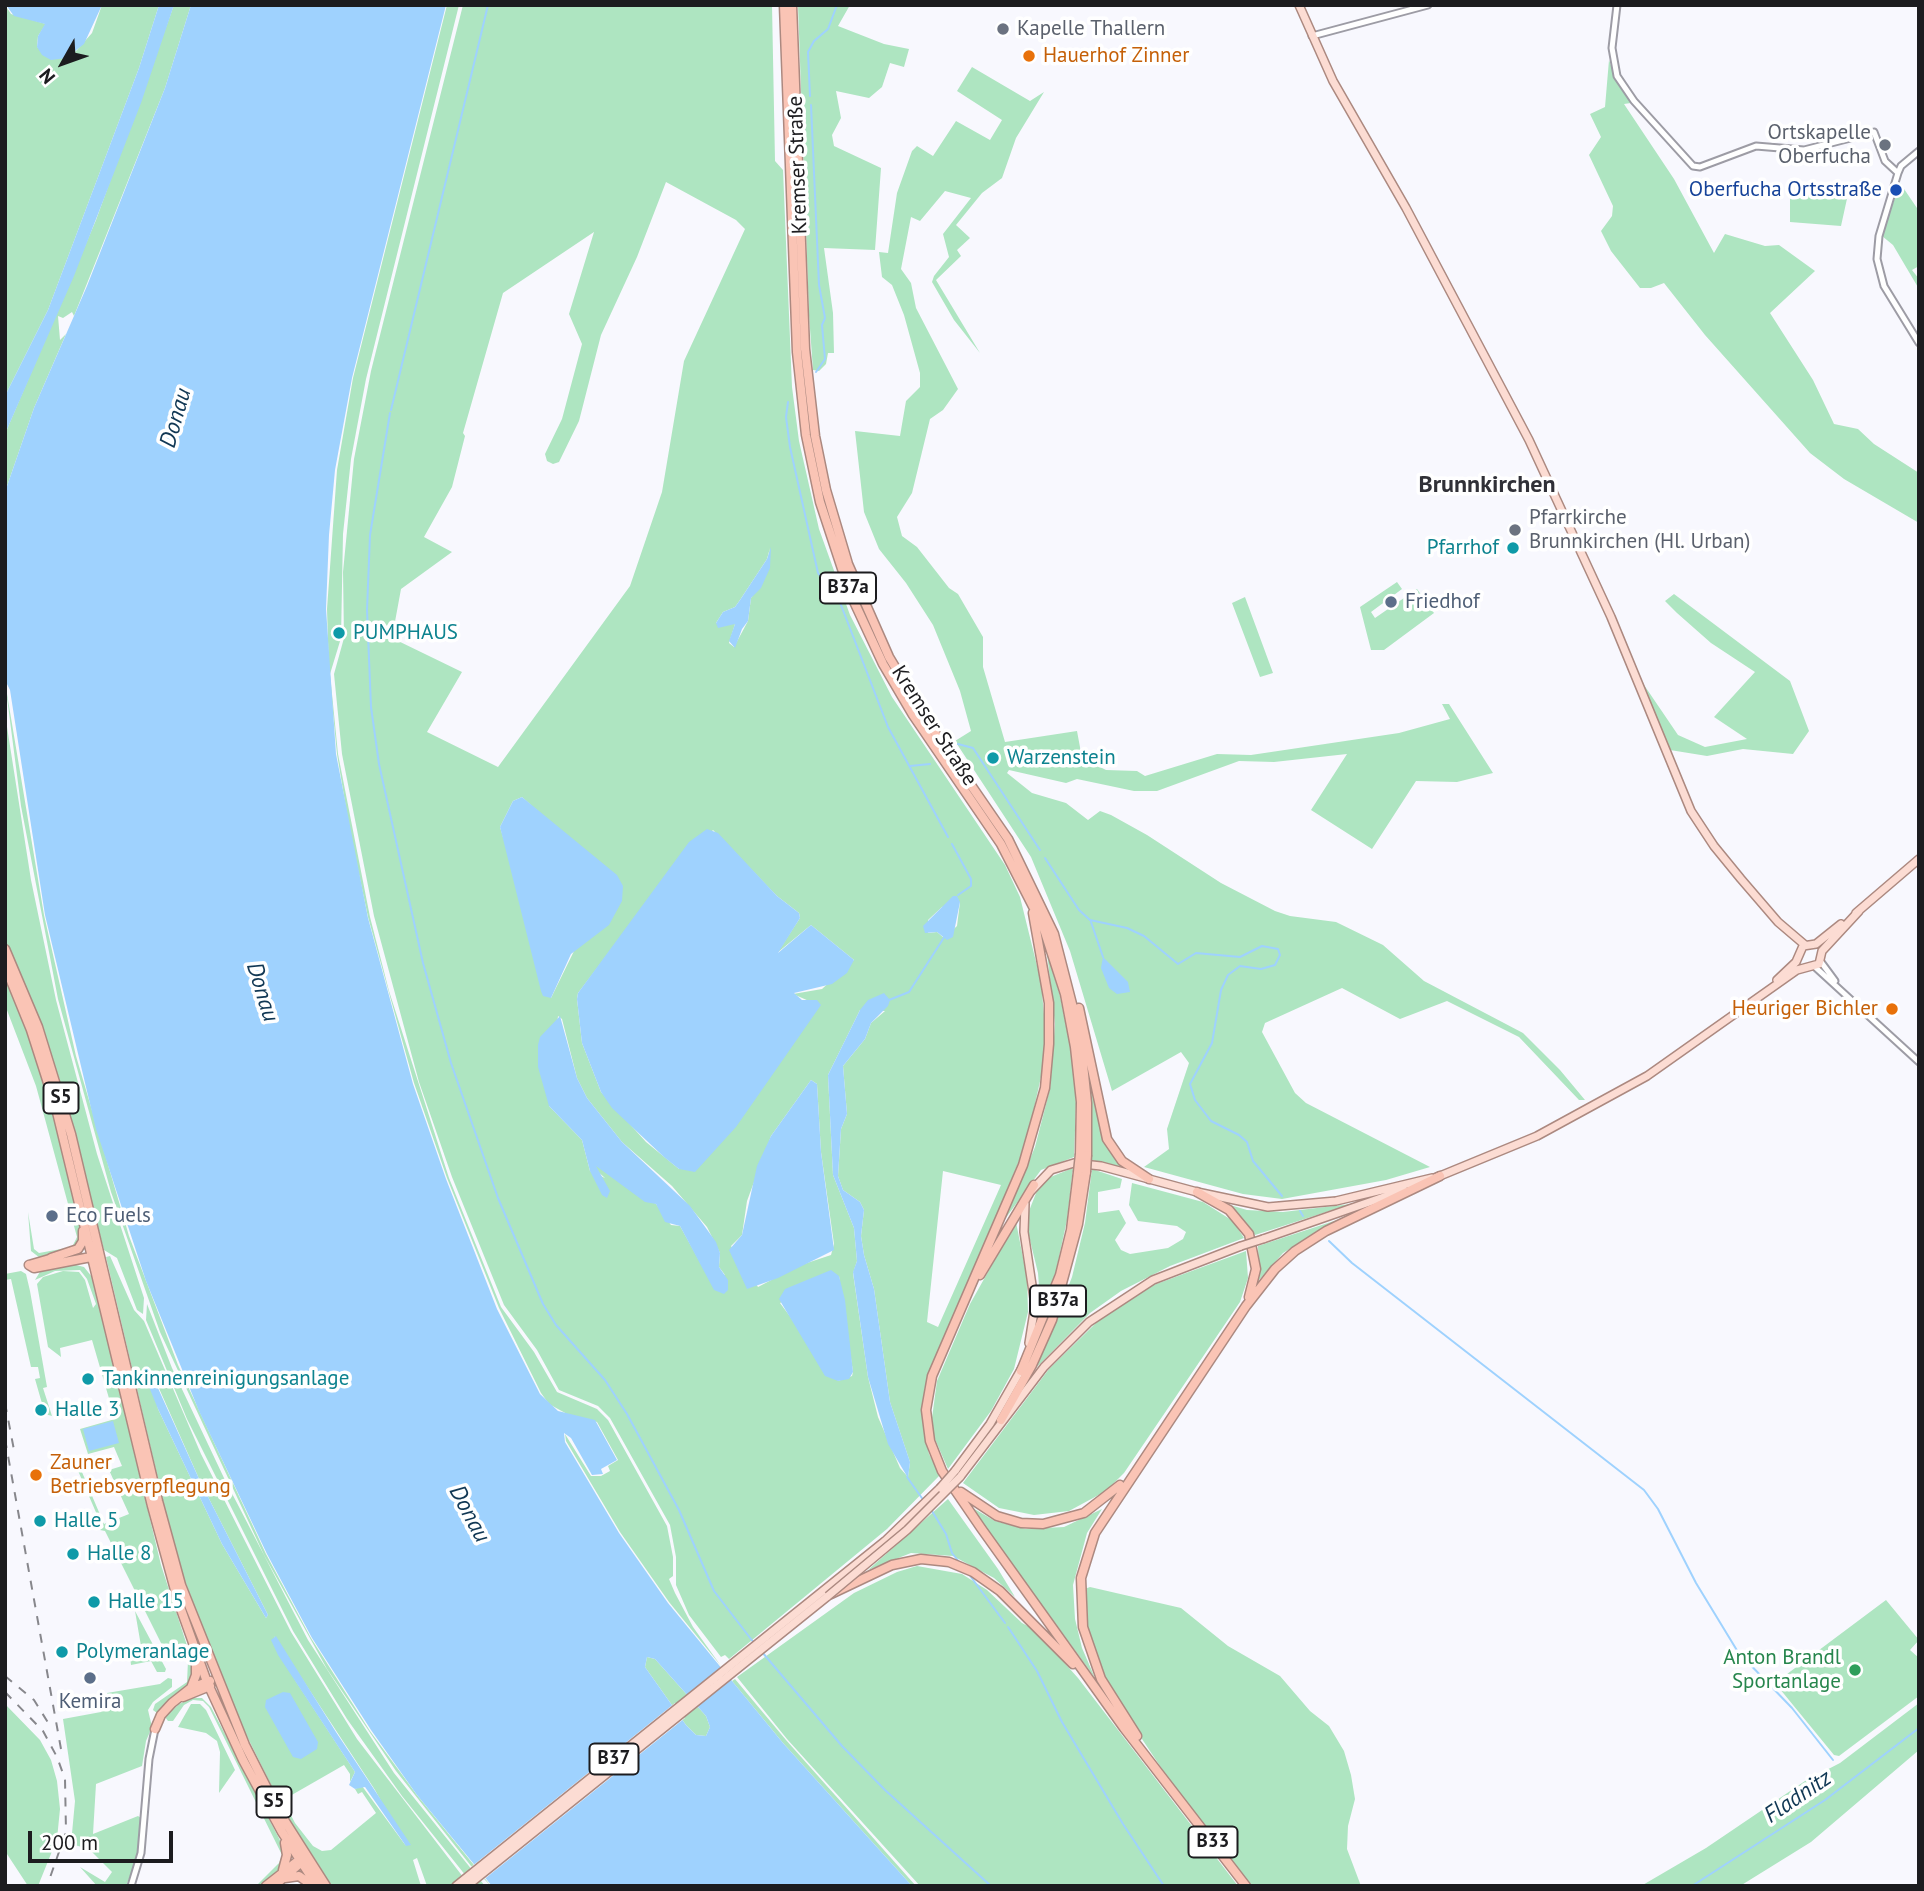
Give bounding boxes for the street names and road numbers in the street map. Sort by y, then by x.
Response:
street label: Kremser Straße [783,95,813,235]
road number: B37a [820,572,876,604]
street label: Kremser Straße [886,661,982,791]
road number: S5 [43,1082,78,1114]
road number: B37a [1030,1286,1086,1316]
road number: B37 [590,1744,638,1774]
road number: S5 [256,1786,292,1818]
road number: B33 [1188,1826,1238,1858]

